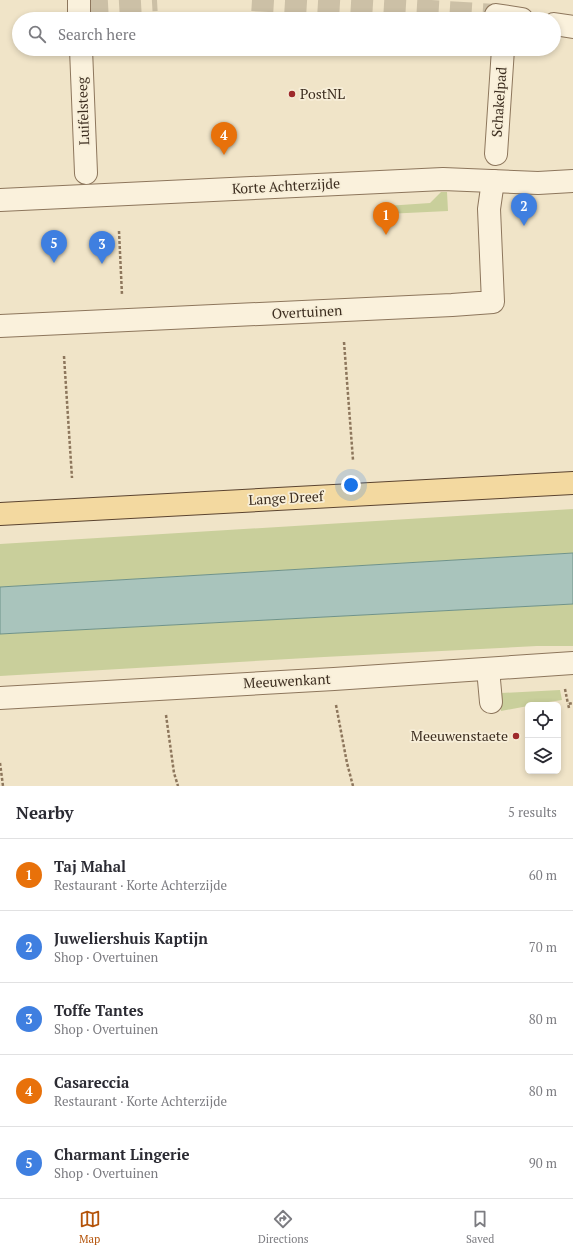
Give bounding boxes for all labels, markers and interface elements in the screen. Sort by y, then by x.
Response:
search box [12,12,561,56]
icon: search [26,23,48,45]
text: Search here [58,24,136,44]
street label: Schakelpad [487,66,510,138]
street label: Luifelsteeg [72,76,93,146]
place label: PostNL [300,84,345,103]
marker: PostNL [287,89,297,99]
pin: 4 [211,122,237,155]
street label: Korte Achterzijde [231,173,340,198]
pin: 2 [511,193,537,226]
pin: 1 [373,202,399,235]
pin: 5 [41,230,67,263]
pin: 3 [89,231,115,264]
street label: Overtuinen [271,300,343,323]
your location [341,475,361,495]
street label: Lange Dreef [248,486,325,509]
street label: Meeuwenkant [243,669,332,692]
map controls [525,702,561,774]
button: locate [525,702,561,738]
place label: Meeuwenstaete [411,726,508,745]
marker: Meeuwenstaete [511,731,521,741]
button: layers [525,738,561,774]
text: Nearby [16,801,74,824]
text: 5 results [508,803,557,821]
text: Taj Mahal [54,856,126,876]
text: 1 [25,866,33,884]
text: 60 m [529,866,557,884]
text: Restaurant · Korte Achterzijde [54,876,227,894]
text: Juweliershuis Kaptijn [54,928,208,948]
text: 2 [25,938,33,956]
text: 70 m [529,938,557,956]
text: Shop · Overtuinen [54,948,158,966]
text: Toffe Tantes [54,1000,144,1020]
text: 3 [25,1010,33,1028]
text: 80 m [529,1010,557,1028]
text: Shop · Overtuinen [54,1020,158,1038]
text: Casareccia [54,1072,129,1092]
text: 4 [25,1082,33,1100]
text: 80 m [529,1082,557,1100]
text: Restaurant · Korte Achterzijde [54,1092,227,1110]
text: Charmant Lingerie [54,1144,190,1164]
text: 5 [25,1154,33,1172]
text: 90 m [529,1154,557,1172]
text: Shop · Overtuinen [54,1164,158,1182]
tab: Map [79,1208,101,1246]
tab: Directions [258,1208,309,1246]
tab: Saved [466,1208,494,1246]

